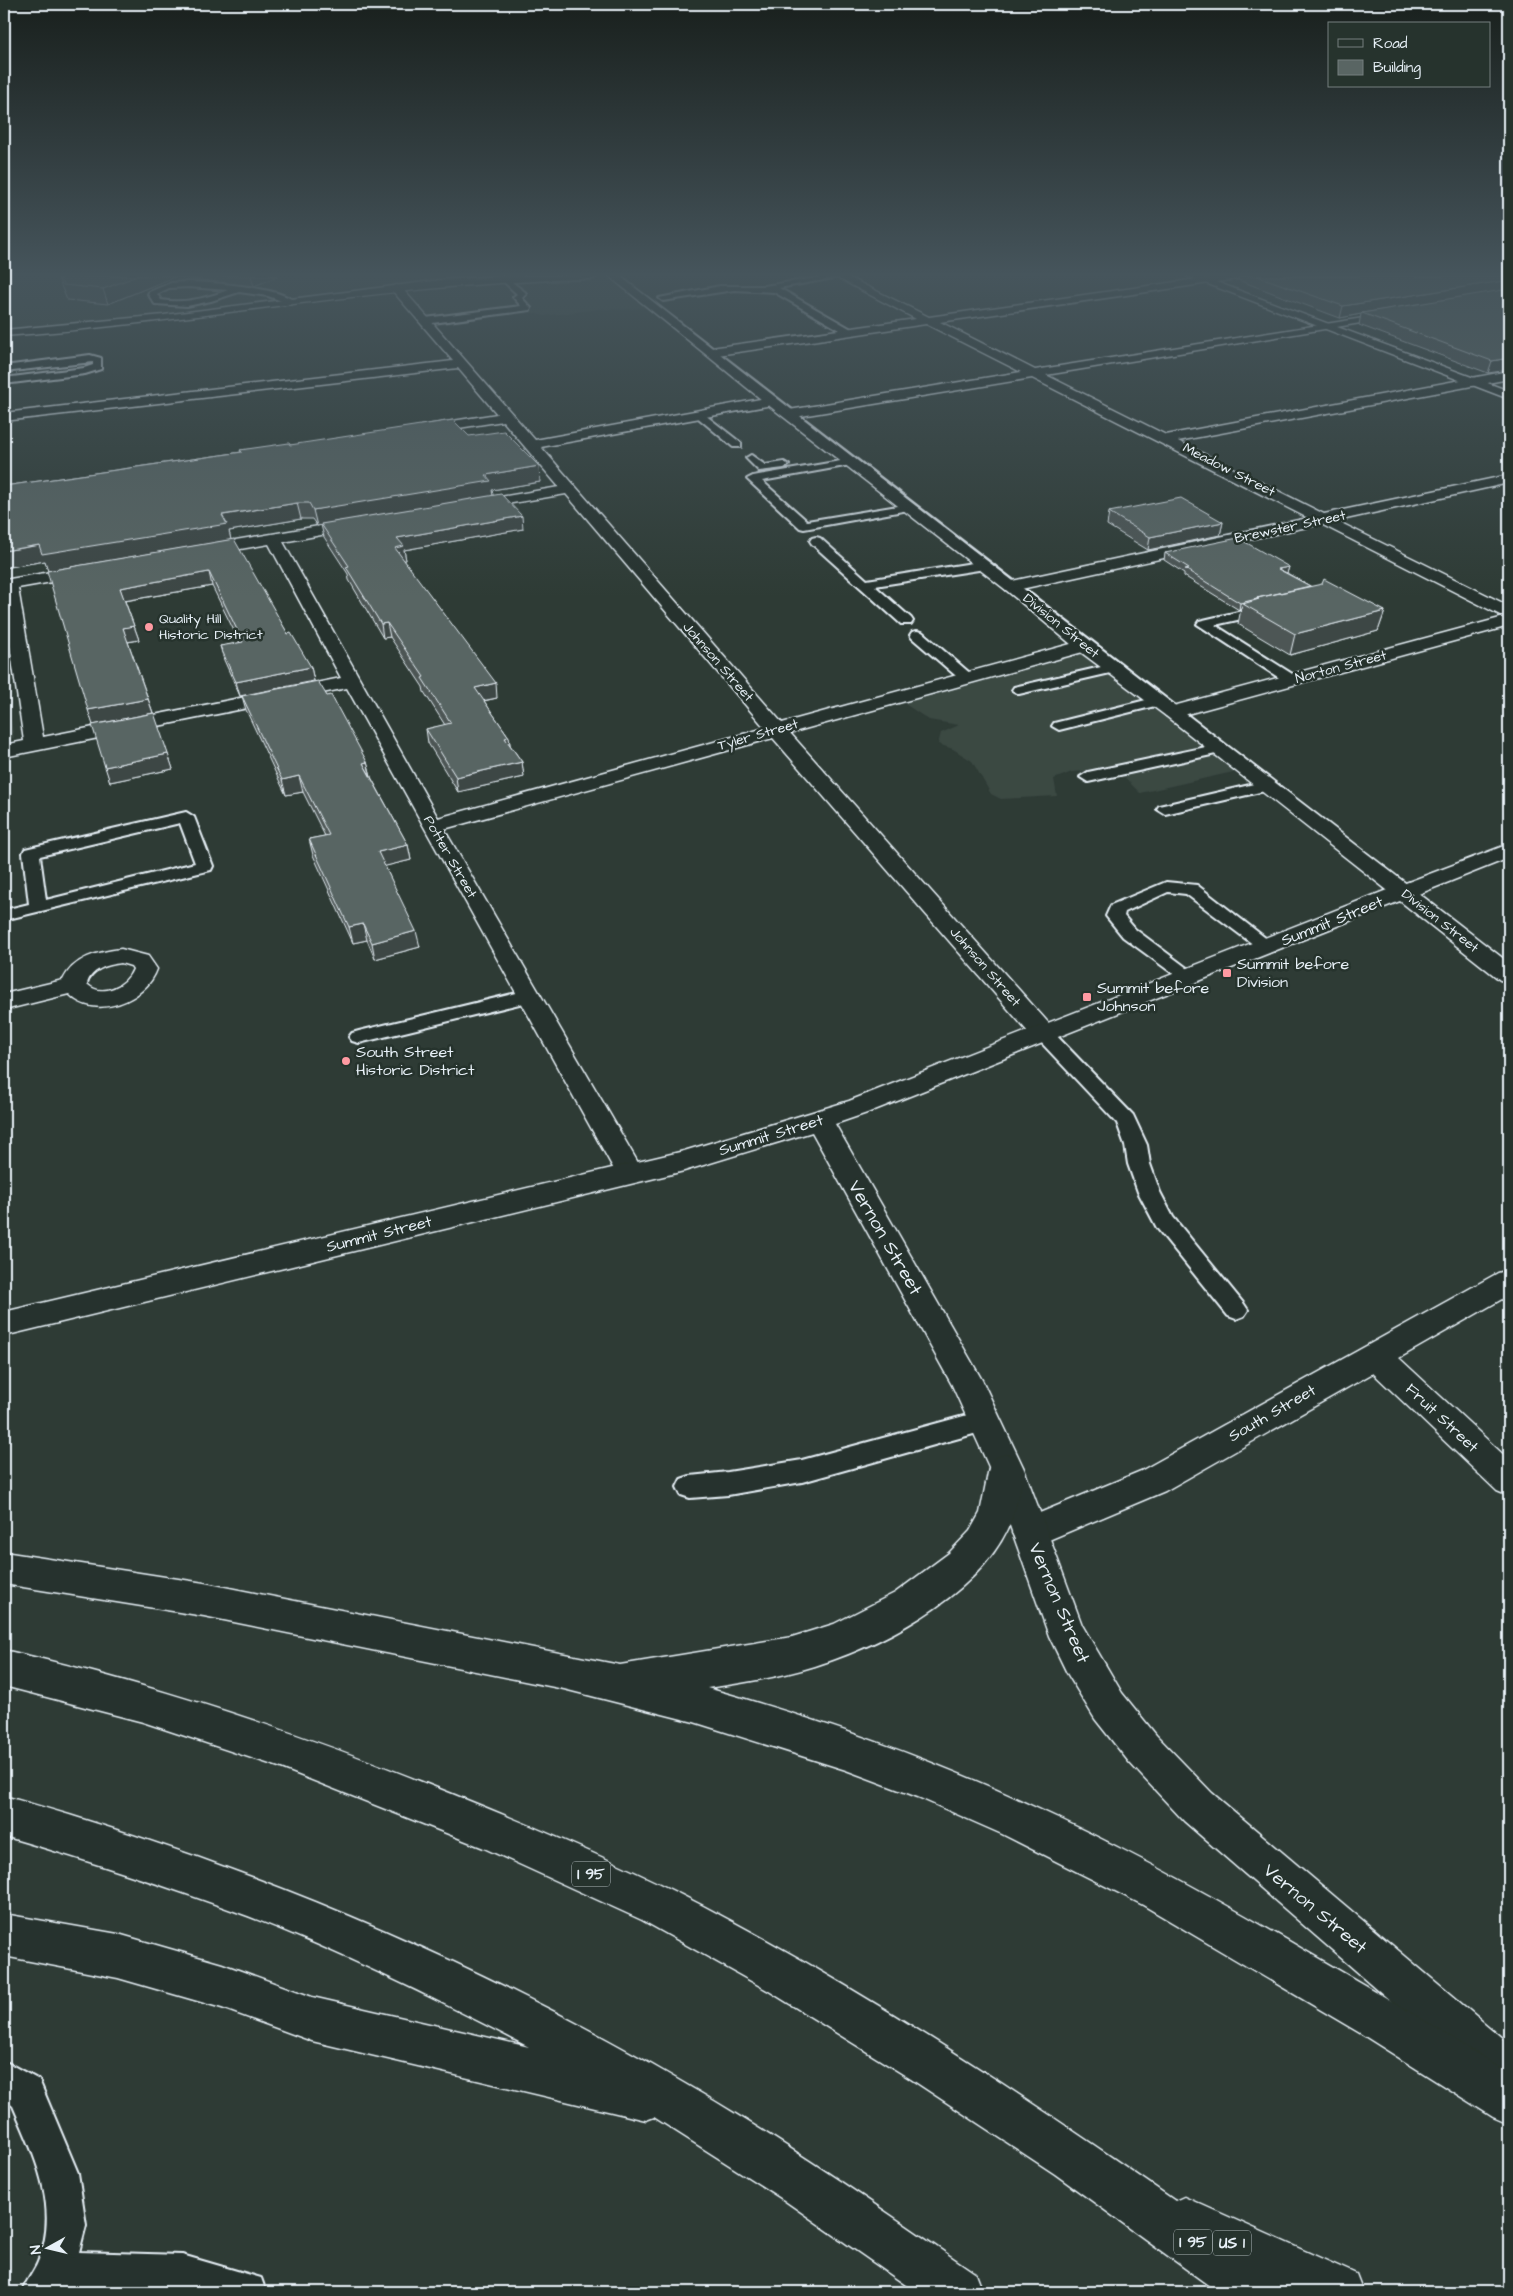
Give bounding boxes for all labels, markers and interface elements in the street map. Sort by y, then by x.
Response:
legend [1328,22,1490,88]
text: Road [1373,33,1408,54]
text: Building [1373,57,1421,79]
street label: Meadow Street [1179,438,1279,502]
street label: Brewster Street [1232,505,1348,549]
street label: Division Street [1018,589,1104,663]
place label: Quality Hill Historic District [159,609,263,645]
street label: Johnson Street [678,618,759,707]
marker: Quality Hill Historic District [143,621,155,633]
street label: Norton Street [1293,645,1389,689]
street label: Tyler Street [715,714,801,756]
street label: Potter Street [418,812,482,902]
street label: Division Street [1397,884,1483,958]
street label: Summit Street [1278,890,1387,951]
street label: Johnson Street [945,923,1026,1012]
place label: Summit before Division [1237,953,1350,993]
marker: Summit before Division [1221,967,1233,979]
place label: Summit before Johnson [1097,977,1210,1017]
marker: Summit before Johnson [1081,991,1093,1003]
place label: South Street Historic District [356,1041,475,1081]
marker: South Street Historic District [340,1055,352,1067]
street label: Summit Street [716,1109,826,1161]
street label: Vernon Street [841,1176,929,1301]
street label: Summit Street [324,1210,435,1258]
street label: Fruit Street [1401,1378,1484,1458]
street label: South Street [1224,1379,1320,1447]
street label: Vernon Street [1021,1539,1097,1668]
street label: Vernon Street [1257,1857,1373,1961]
road number: I 95 [572,1862,610,1886]
north arrow [22,2224,72,2274]
road number: I 95 [1174,2230,1212,2254]
road number: US 1 [1213,2230,1251,2256]
text: N [26,2244,47,2255]

